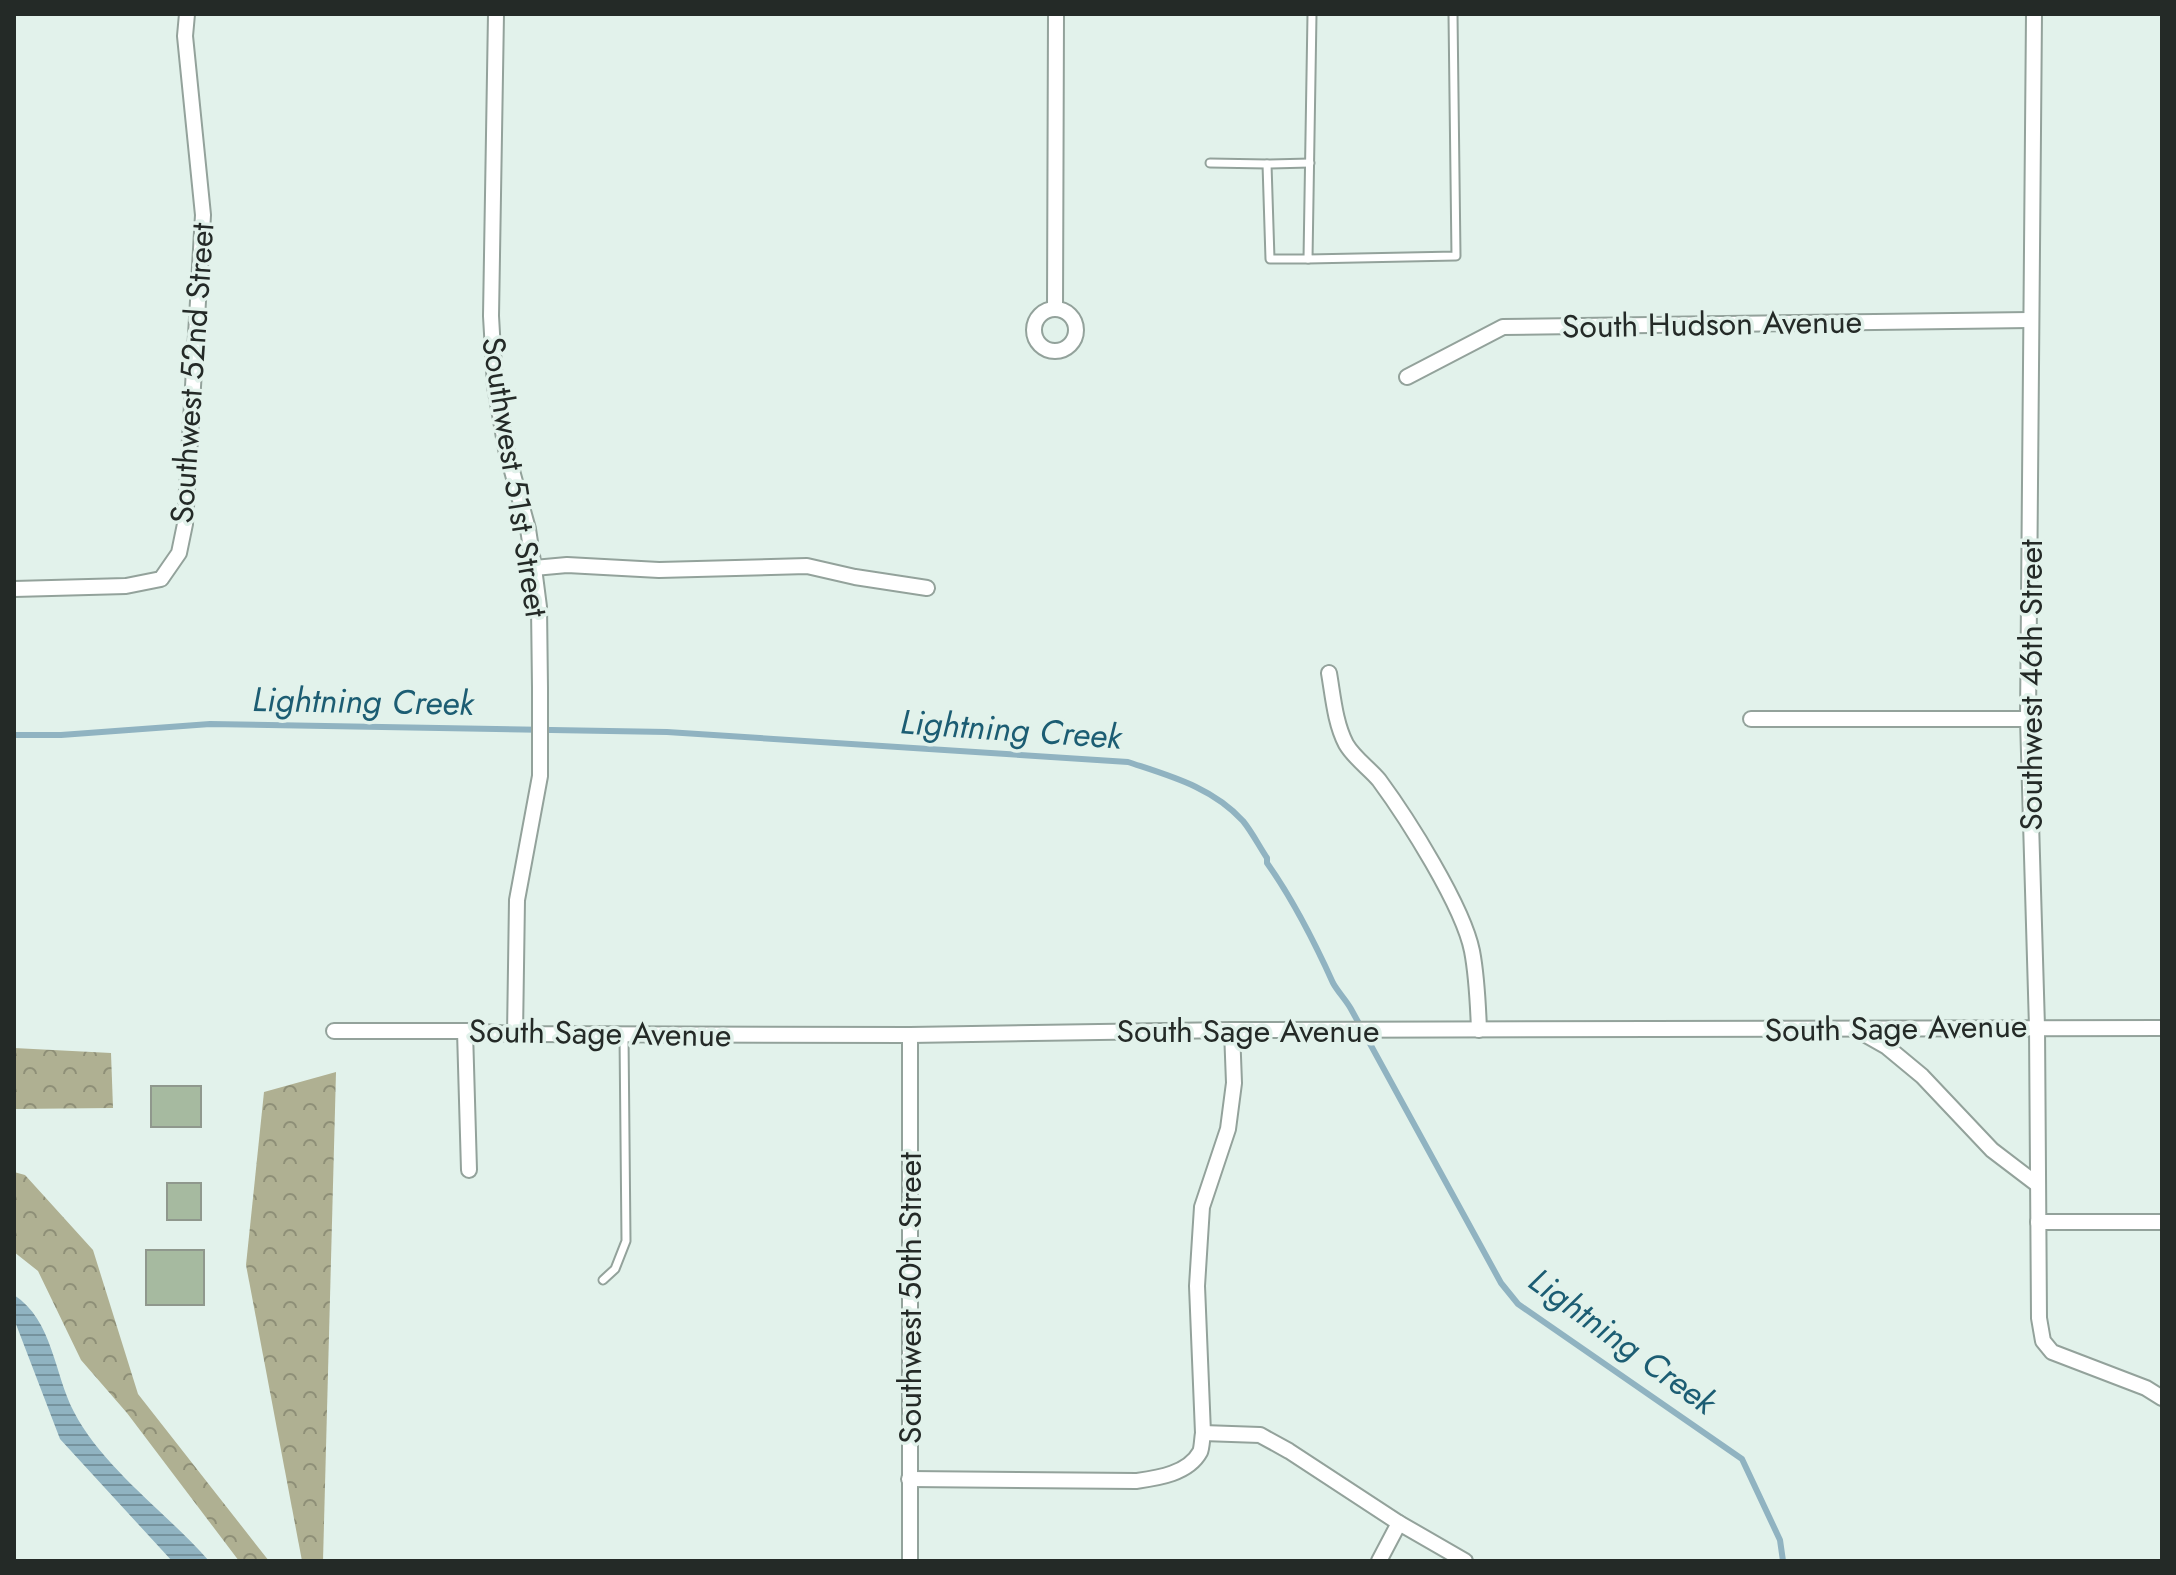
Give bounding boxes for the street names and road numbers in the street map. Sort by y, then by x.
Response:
street label: Southwest 52nd Street [159,221,225,525]
street label: South Hudson Avenue [1561,298,1863,350]
street label: Southwest 51st Street [470,334,560,621]
street label: Southwest 46th Street [2008,539,2054,831]
street label: South Sage Avenue [1764,1003,2028,1053]
street label: South Sage Avenue [468,1008,732,1058]
street label: South Sage Avenue [1117,1008,1379,1054]
street label: Southwest 50th Street [887,1152,933,1444]

